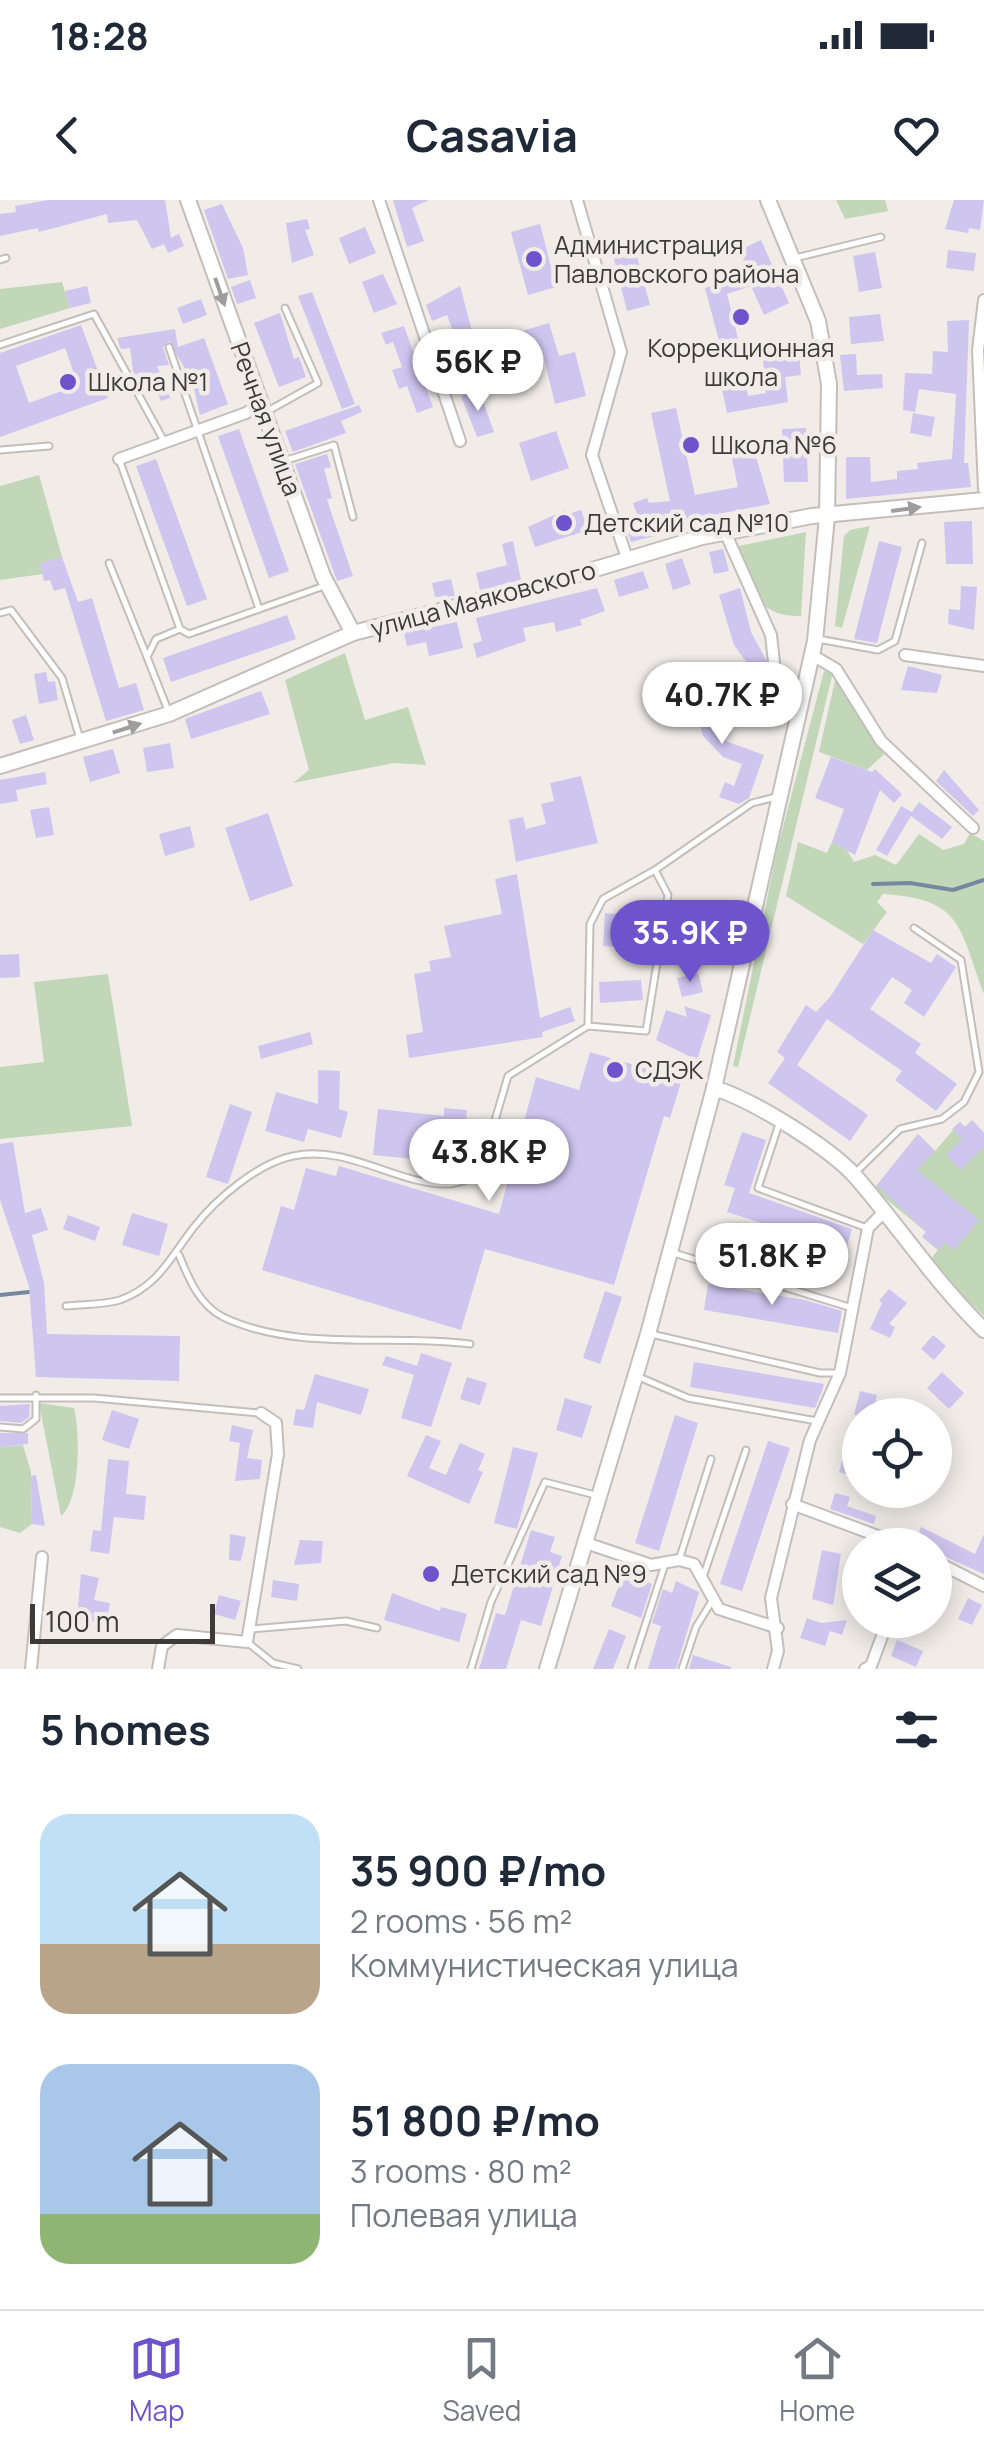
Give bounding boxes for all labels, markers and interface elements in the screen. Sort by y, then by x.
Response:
text: 18:28 [50,9,149,61]
text: Casavia [406,104,578,166]
icon: back [40,108,95,163]
icon: heart [889,108,944,163]
place label: Администрация Павловского района [554,227,799,291]
marker: Администрация Павловского района [523,248,545,270]
one-way arrow [214,278,229,308]
marker: Коррекционная школа [730,306,752,328]
pin: 56K ₽ [408,329,548,414]
place label: Коррекционная школа [648,330,834,394]
street label: Речная улица [222,337,311,501]
text: 56K ₽ [434,339,522,383]
place label: Школа №1 [88,364,208,399]
marker: Школа №1 [57,371,79,393]
place label: Школа №6 [711,427,837,462]
marker: Школа №6 [680,434,702,456]
one-way arrow [890,500,922,516]
place label: Детский сад №10 [584,505,789,540]
marker: Детский сад №10 [553,512,575,534]
street label: улица Маяковского [366,552,599,645]
pin: 40.7K ₽ [630,662,814,747]
text: 40.7K ₽ [664,672,780,716]
one-way arrow [112,719,142,734]
pin: 35.9K ₽ [598,900,782,985]
text: 35.9K ₽ [632,910,748,954]
place label: СДЭК [635,1052,703,1087]
marker: СДЭК [604,1059,626,1081]
pin: 43.8K ₽ [397,1119,581,1204]
text: 43.8K ₽ [431,1129,547,1173]
pin: 51.8K ₽ [680,1223,864,1308]
text: 51.8K ₽ [717,1233,827,1277]
map controls [842,1398,952,1638]
button: locate [842,1398,952,1508]
button: layers [842,1528,952,1638]
place label: Детский сад №9 [451,1556,647,1591]
marker: Детский сад №9 [420,1563,442,1585]
scale bar [30,1599,215,1644]
text: 100 m [45,1602,119,1640]
text: 5 homes [40,1700,211,1758]
icon: filters [889,1702,944,1757]
text: 35 900 ₽/mo [350,1841,606,1899]
icon: home [120,1854,240,1974]
text: 2 rooms · 56 m² [350,1899,572,1943]
text: Коммунистическая улица [350,1943,739,1987]
text: 51 800 ₽/mo [350,2091,600,2149]
icon: home [120,2104,240,2224]
text: 3 rooms · 80 m² [350,2149,572,2193]
text: Полевая улица [350,2193,578,2237]
tab: Map [129,2331,185,2429]
tab: Saved [443,2331,521,2429]
tab: Home [779,2331,855,2429]

